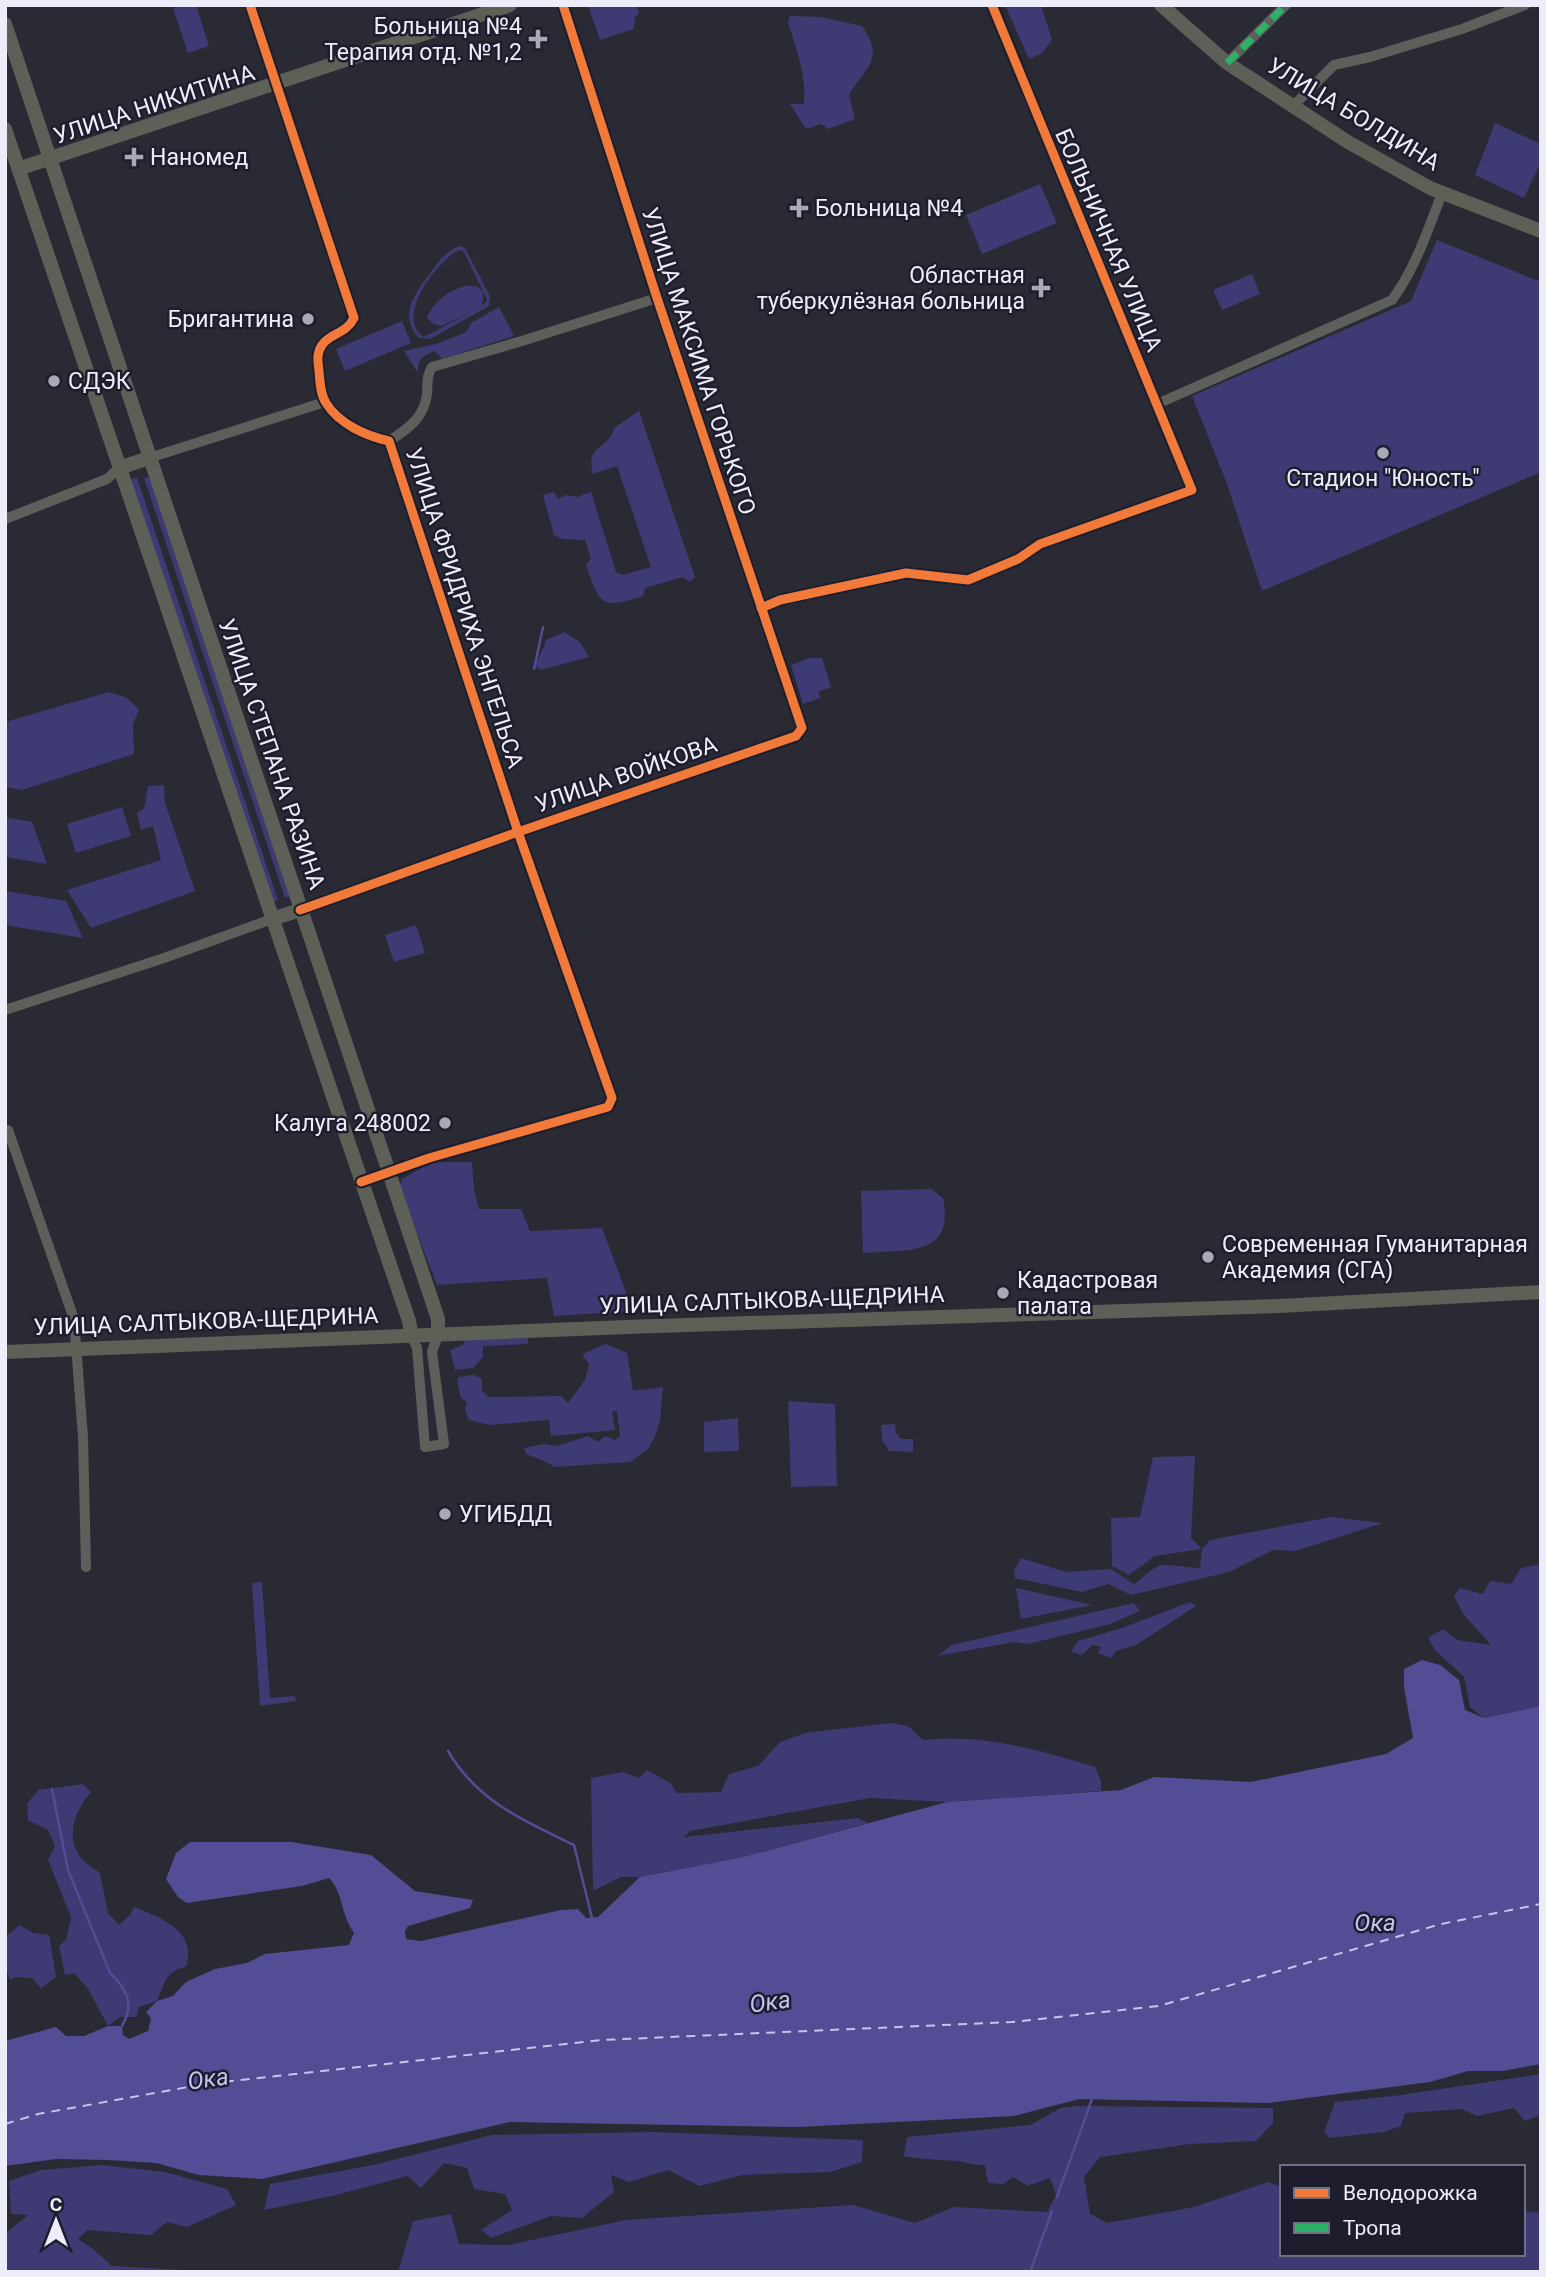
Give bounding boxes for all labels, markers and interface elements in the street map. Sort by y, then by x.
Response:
place label: Больница №4 Терапия отд. №1,2 [324,13,522,66]
marker: Больница №4 Терапия отд. №1,2 [528,29,548,49]
street label: УЛИЦА БОЛДИНА [1263,52,1445,177]
street label: УЛИЦА НИКИТИНА [50,59,258,150]
street label: БОЛЬНИЧНАЯ УЛИЦА [1049,125,1168,356]
place label: Наномед [150,144,249,171]
marker: Наномед [124,147,144,167]
place label: Больница №4 [815,195,963,222]
marker: Больница №4 [789,198,809,218]
street label: УЛИЦА МАКСИМА ГОРЬКОГО [636,204,761,518]
place label: Областная туберкулёзная больница [757,262,1025,315]
marker: Областная туберкулёзная больница [1031,278,1051,298]
place label: Бригантина [168,306,294,333]
marker: Бригантина [300,311,316,327]
place label: СДЭК [68,368,131,395]
marker: СДЭК [46,373,62,389]
street label: УЛИЦА ФРИДРИХА ЭНГЕЛЬСА [400,445,529,772]
marker: Стадион "Юность" [1375,445,1391,461]
place label: Стадион "Юность" [1286,465,1480,492]
street label: УЛИЦА СТЕПАНА РАЗИНА [213,615,331,893]
street label: УЛИЦА ВОЙКОВА [531,730,721,818]
place label: Калуга 248002 [274,1110,431,1137]
marker: Калуга 248002 [437,1115,453,1131]
place label: Современная Гуманитарная Академия (СГА) [1222,1231,1528,1284]
marker: Современная Гуманитарная Академия (СГА) [1200,1249,1216,1265]
place label: Кадастровая палата [1017,1267,1158,1320]
street label: УЛИЦА САЛТЫКОВА-ЩЕДРИНА [599,1281,945,1320]
marker: Кадастровая палата [995,1285,1011,1301]
street label: УЛИЦА САЛТЫКОВА-ЩЕДРИНА [33,1302,379,1341]
place label: УГИБДД [459,1501,552,1528]
marker: УГИБДД [437,1506,453,1522]
water label: Ока [1354,1909,1396,1937]
water label: Ока [748,1985,792,2019]
water label: Ока [186,2062,230,2096]
legend [1280,2165,1525,2256]
text: Велодорожка [1343,2181,1478,2205]
north arrow [21,2186,91,2256]
text: С [50,2193,62,2216]
text: Тропа [1343,2216,1402,2240]

